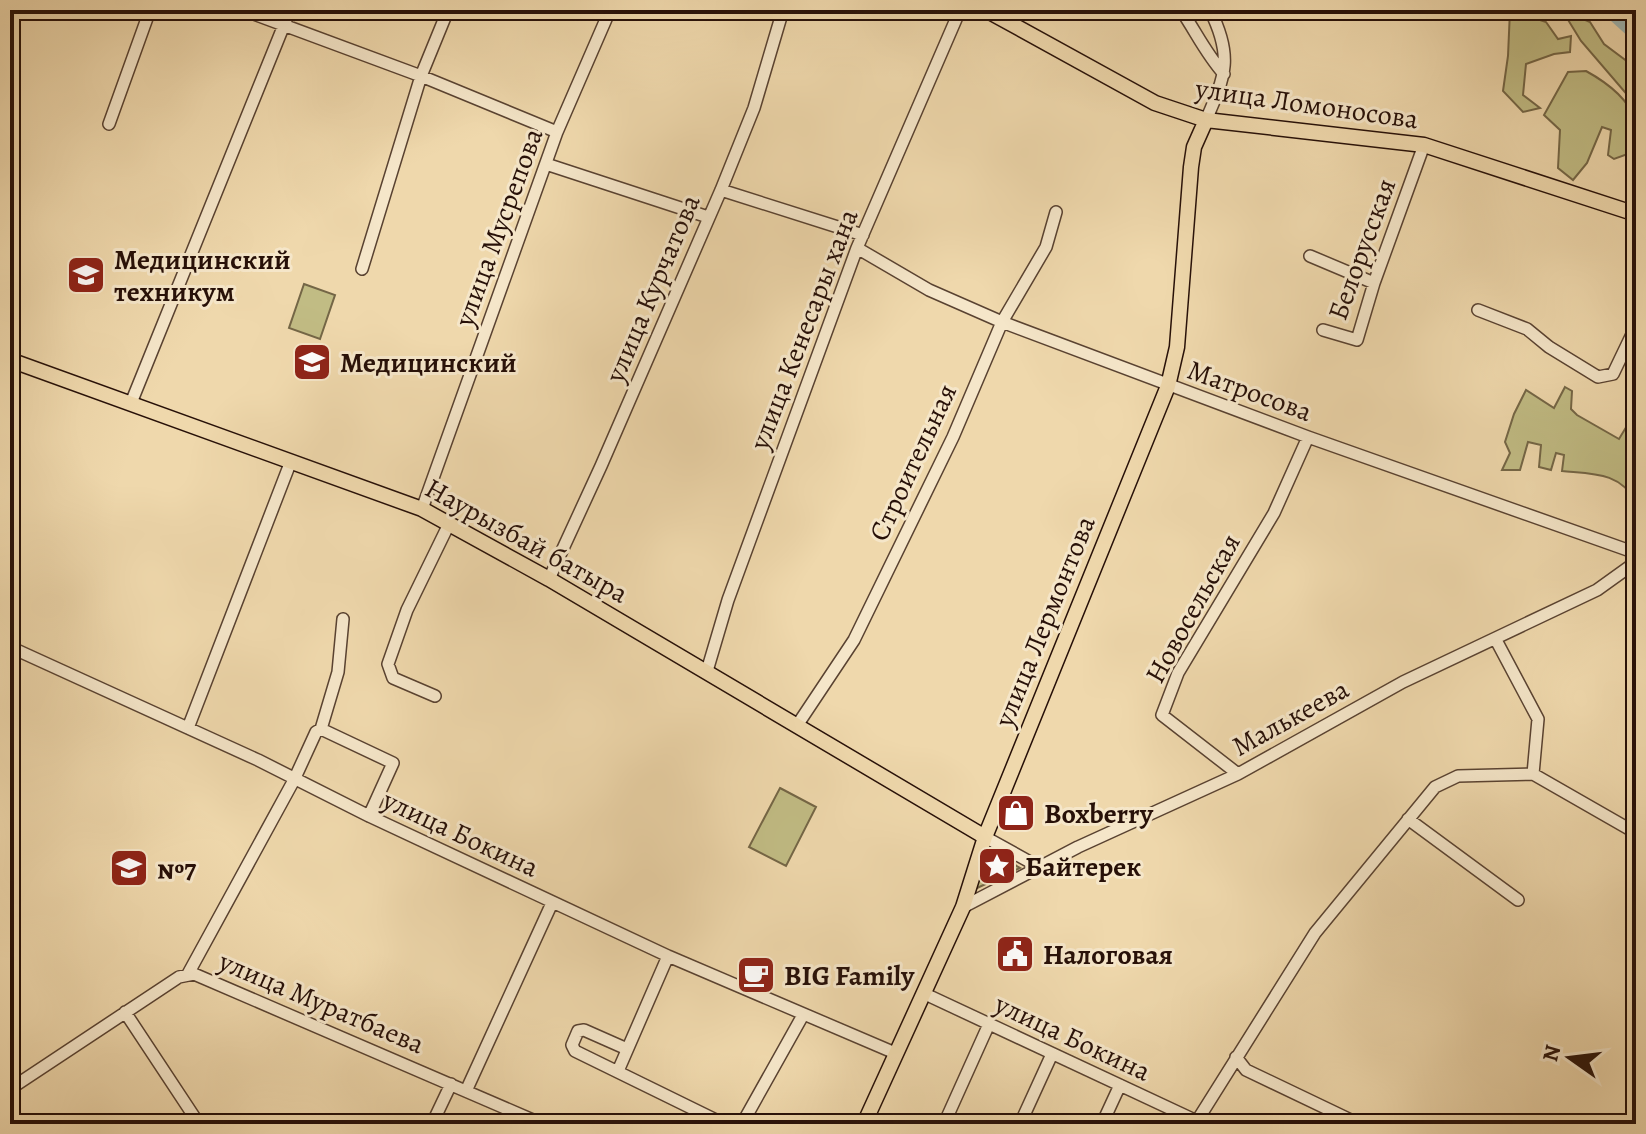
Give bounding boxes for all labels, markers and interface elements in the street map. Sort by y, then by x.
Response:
street label: улица Ломоносова [1192,69,1421,138]
street label: улица Мусрепова [445,123,552,333]
street label: Белорусская [1319,173,1405,326]
street label: улица Курчатова [596,189,710,389]
street label: улица Кенесары хана [740,203,867,456]
place label: Медицинский техникум [114,241,291,311]
school or university icon: Медицинский техникум [65,254,107,296]
school or university icon: Медицинский [291,341,333,383]
place label: Медицинский [340,344,517,382]
street label: Матросова [1182,351,1317,431]
street label: Строительная [860,378,966,547]
street label: Наурызбай батыра [418,469,635,613]
street label: улица Лермонтова [985,510,1105,733]
street label: Новосельская [1136,527,1250,690]
street label: Малькеева [1225,670,1356,766]
street label: улица Бокина [375,781,545,887]
shop icon: Boxberry [995,792,1037,834]
place label: Boxberry [1044,795,1154,833]
place icon: Байтерек [976,845,1018,887]
school or university icon: №7 [108,847,150,889]
place label: Байтерек [1025,848,1141,886]
place label: №7 [157,850,196,888]
public building icon: Налоговая [994,933,1036,975]
place label: Налоговая [1043,936,1173,974]
street label: улица Муратбаева [212,942,430,1063]
cafe icon: BIG Family [735,954,777,996]
place label: BIG Family [784,957,915,995]
street label: улица Бокина [987,985,1157,1091]
north arrow [1530,1018,1610,1098]
text: N [1535,1042,1568,1065]

